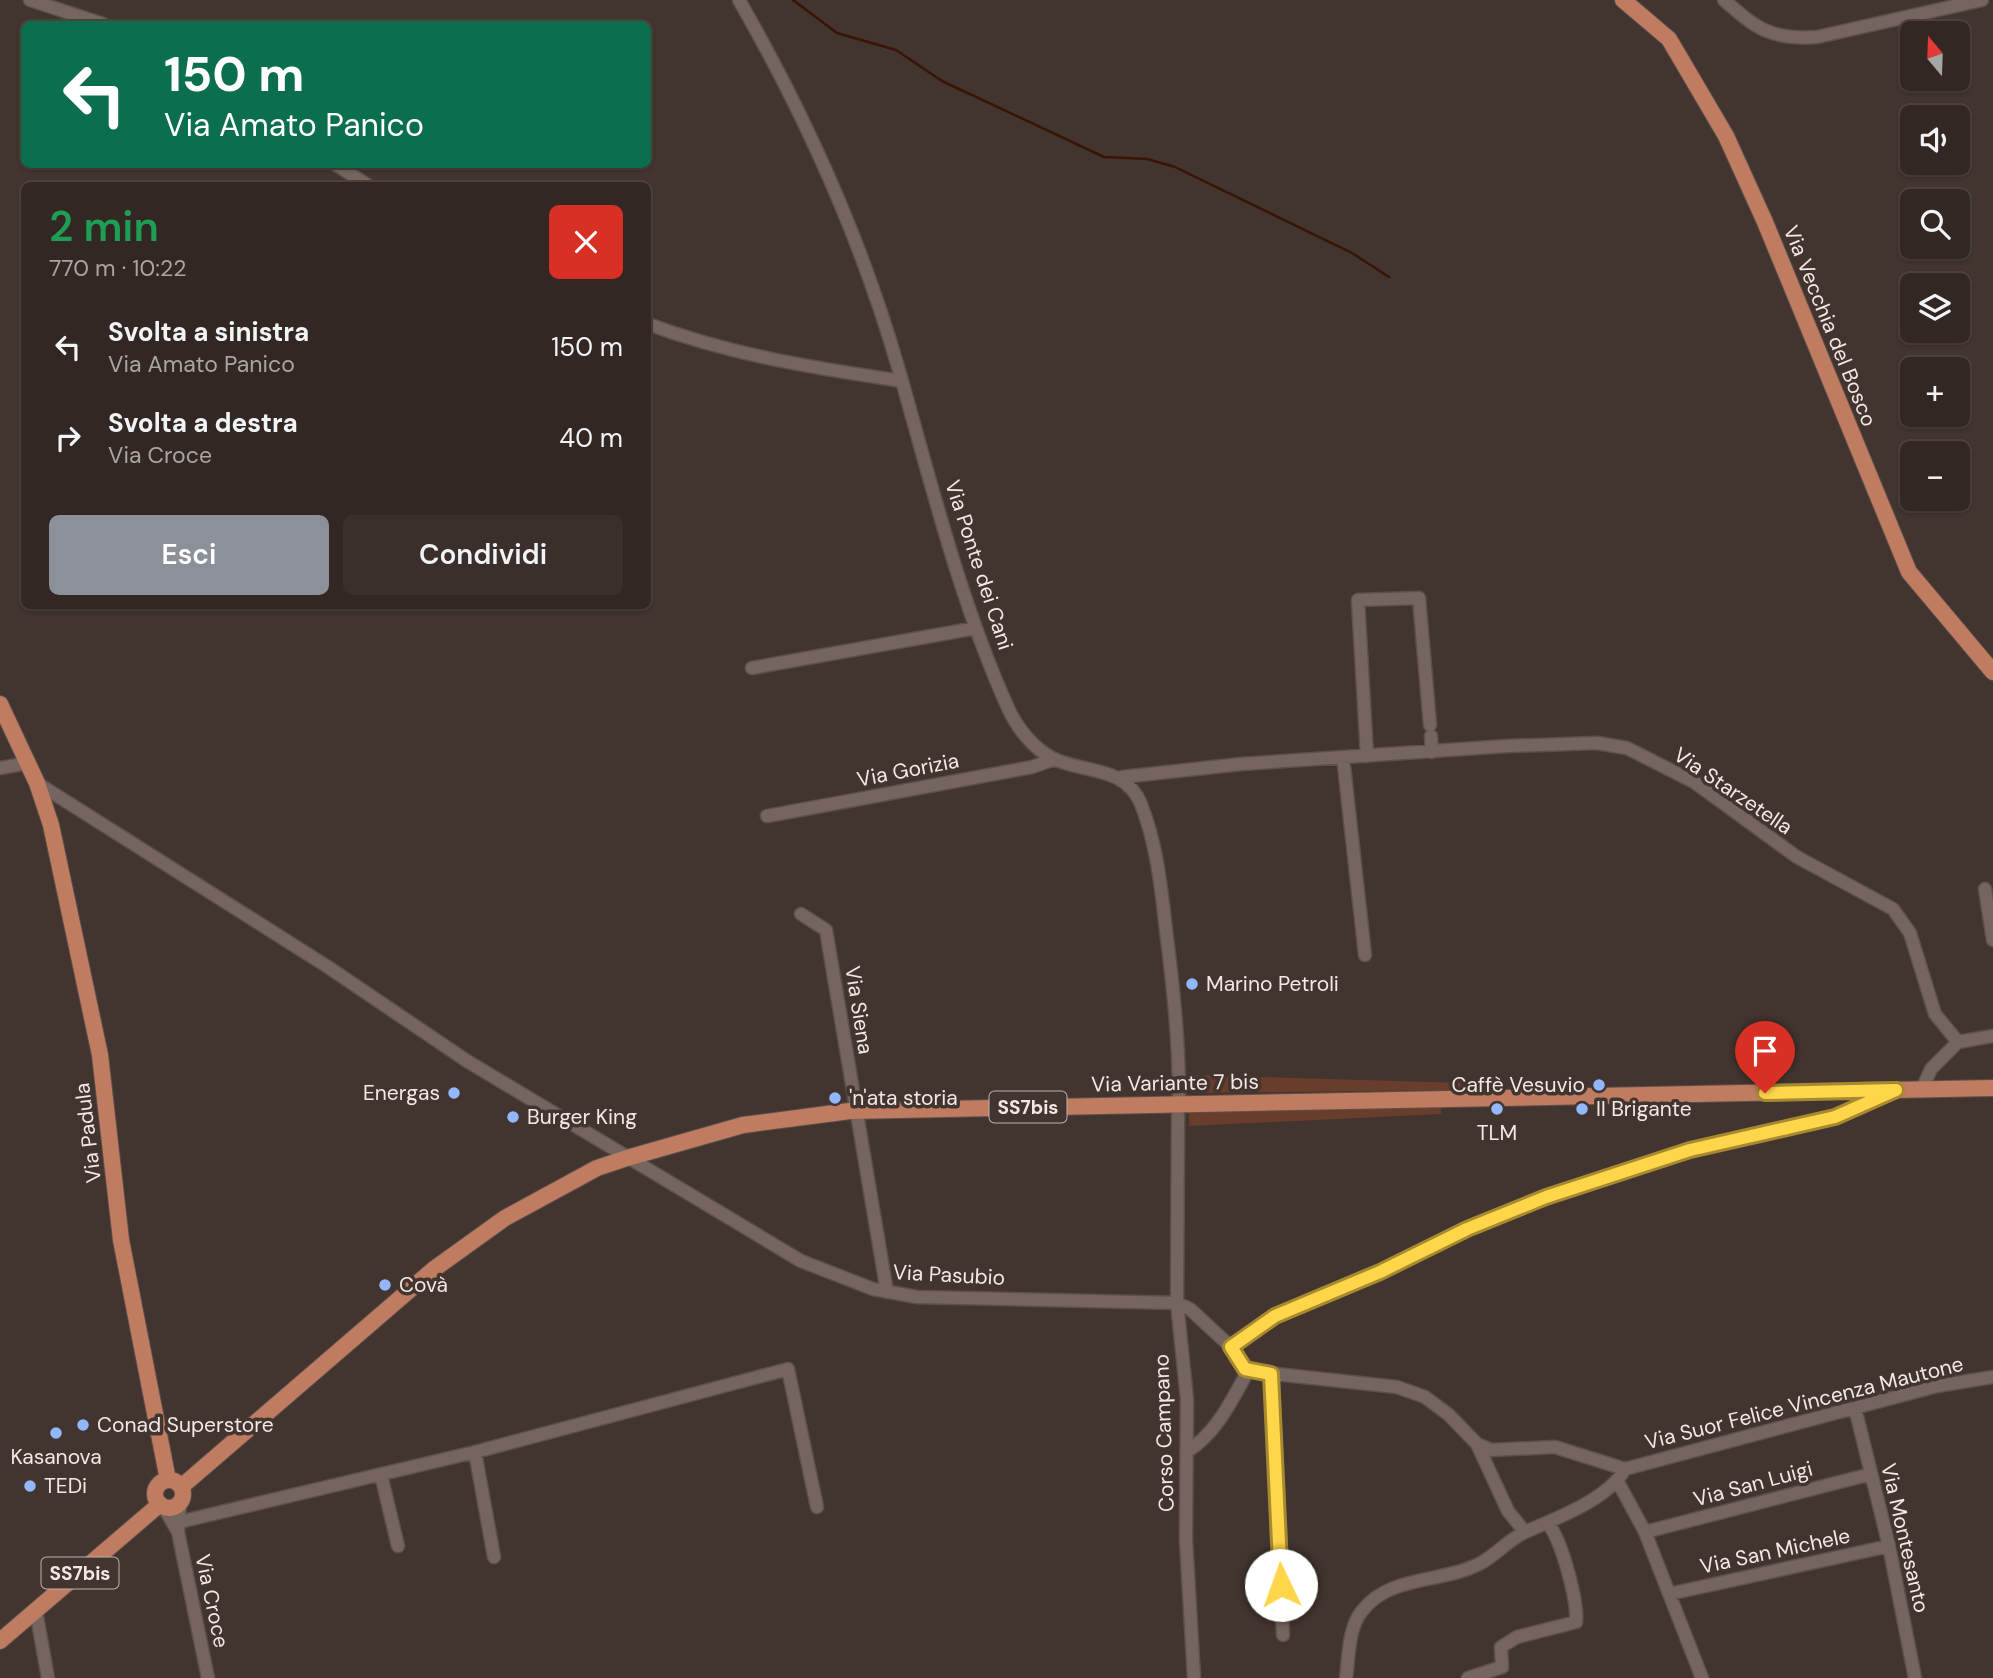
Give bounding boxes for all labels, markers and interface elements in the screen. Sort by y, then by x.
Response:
north arrow [1900,21,1970,91]
map controls [1900,21,1970,511]
text: 150 m [164,42,304,106]
icon: left [49,49,140,140]
text: Via Amato Panico [164,104,424,146]
button: sound [1900,105,1970,175]
button: search [1900,189,1970,259]
text: 2 min [49,199,159,254]
button: close [549,205,623,279]
street label: Via Vecchia del Bosco [1777,221,1883,431]
text: 770 m · 10:22 [49,253,186,283]
button: layers [1900,273,1970,343]
text: Svolta a sinistra [108,315,309,349]
icon: left [49,328,87,366]
text: 150 m [551,330,623,364]
text: Via Amato Panico [108,349,295,379]
button: + [1900,357,1970,427]
text: Svolta a destra [108,406,298,440]
icon: right [49,419,87,457]
text: 40 m [559,421,623,455]
text: Via Croce [108,440,212,470]
button: − [1900,441,1970,511]
street label: Via Ponte dei Cani [938,477,1020,653]
button: Esci [49,515,329,595]
button: Condividi [343,515,623,595]
street label: Via Starzetella [1668,741,1798,841]
street label: Via Gorizia [855,746,961,794]
street label: Via Siena [838,964,880,1056]
place label: Marino Petroli [1206,970,1339,998]
marker: Marino Petroli [1184,976,1200,992]
pin [1735,1021,1795,1093]
icon: arrive [1746,1032,1784,1070]
street label: Via Variante 7 bis [1091,1068,1259,1098]
place label: Caffè Vesuvio [1451,1071,1585,1099]
marker: Caffè Vesuvio [1591,1077,1607,1093]
place label: Energas [363,1079,440,1107]
street label: Via Padula [68,1081,108,1185]
place label: 'n'ata storia [849,1084,958,1112]
marker: Energas [446,1085,462,1101]
marker: 'n'ata storia [827,1090,843,1106]
road number: SS7bis [990,1092,1066,1122]
place label: Il Brigante [1596,1095,1692,1123]
marker: TLM [1489,1101,1505,1117]
marker: Il Brigante [1574,1101,1590,1117]
place label: Burger King [527,1103,637,1131]
marker: Burger King [505,1109,521,1125]
place label: TLM [1477,1119,1517,1147]
street label: Via Pasubio [892,1258,1006,1292]
place label: Covà [399,1271,448,1299]
marker: Covà [377,1277,393,1293]
street label: Via Suor Felice Vincenza Mautone [1642,1350,1966,1456]
street label: Corso Campano [1147,1353,1181,1513]
place label: Conad Superstore [97,1411,274,1439]
marker: Conad Superstore [75,1417,91,1433]
marker: Kasanova [48,1425,64,1441]
place label: Kasanova [10,1443,102,1471]
street label: Via San Luigi [1690,1455,1816,1513]
street label: Via Montesanto [1874,1461,1936,1615]
place label: TEDi [44,1472,87,1500]
marker: TEDi [22,1478,38,1494]
street label: Via San Michele [1697,1521,1853,1581]
position arrow [1244,1548,1318,1622]
street label: Via Croce [188,1552,236,1650]
road number: SS7bis [42,1558,119,1588]

